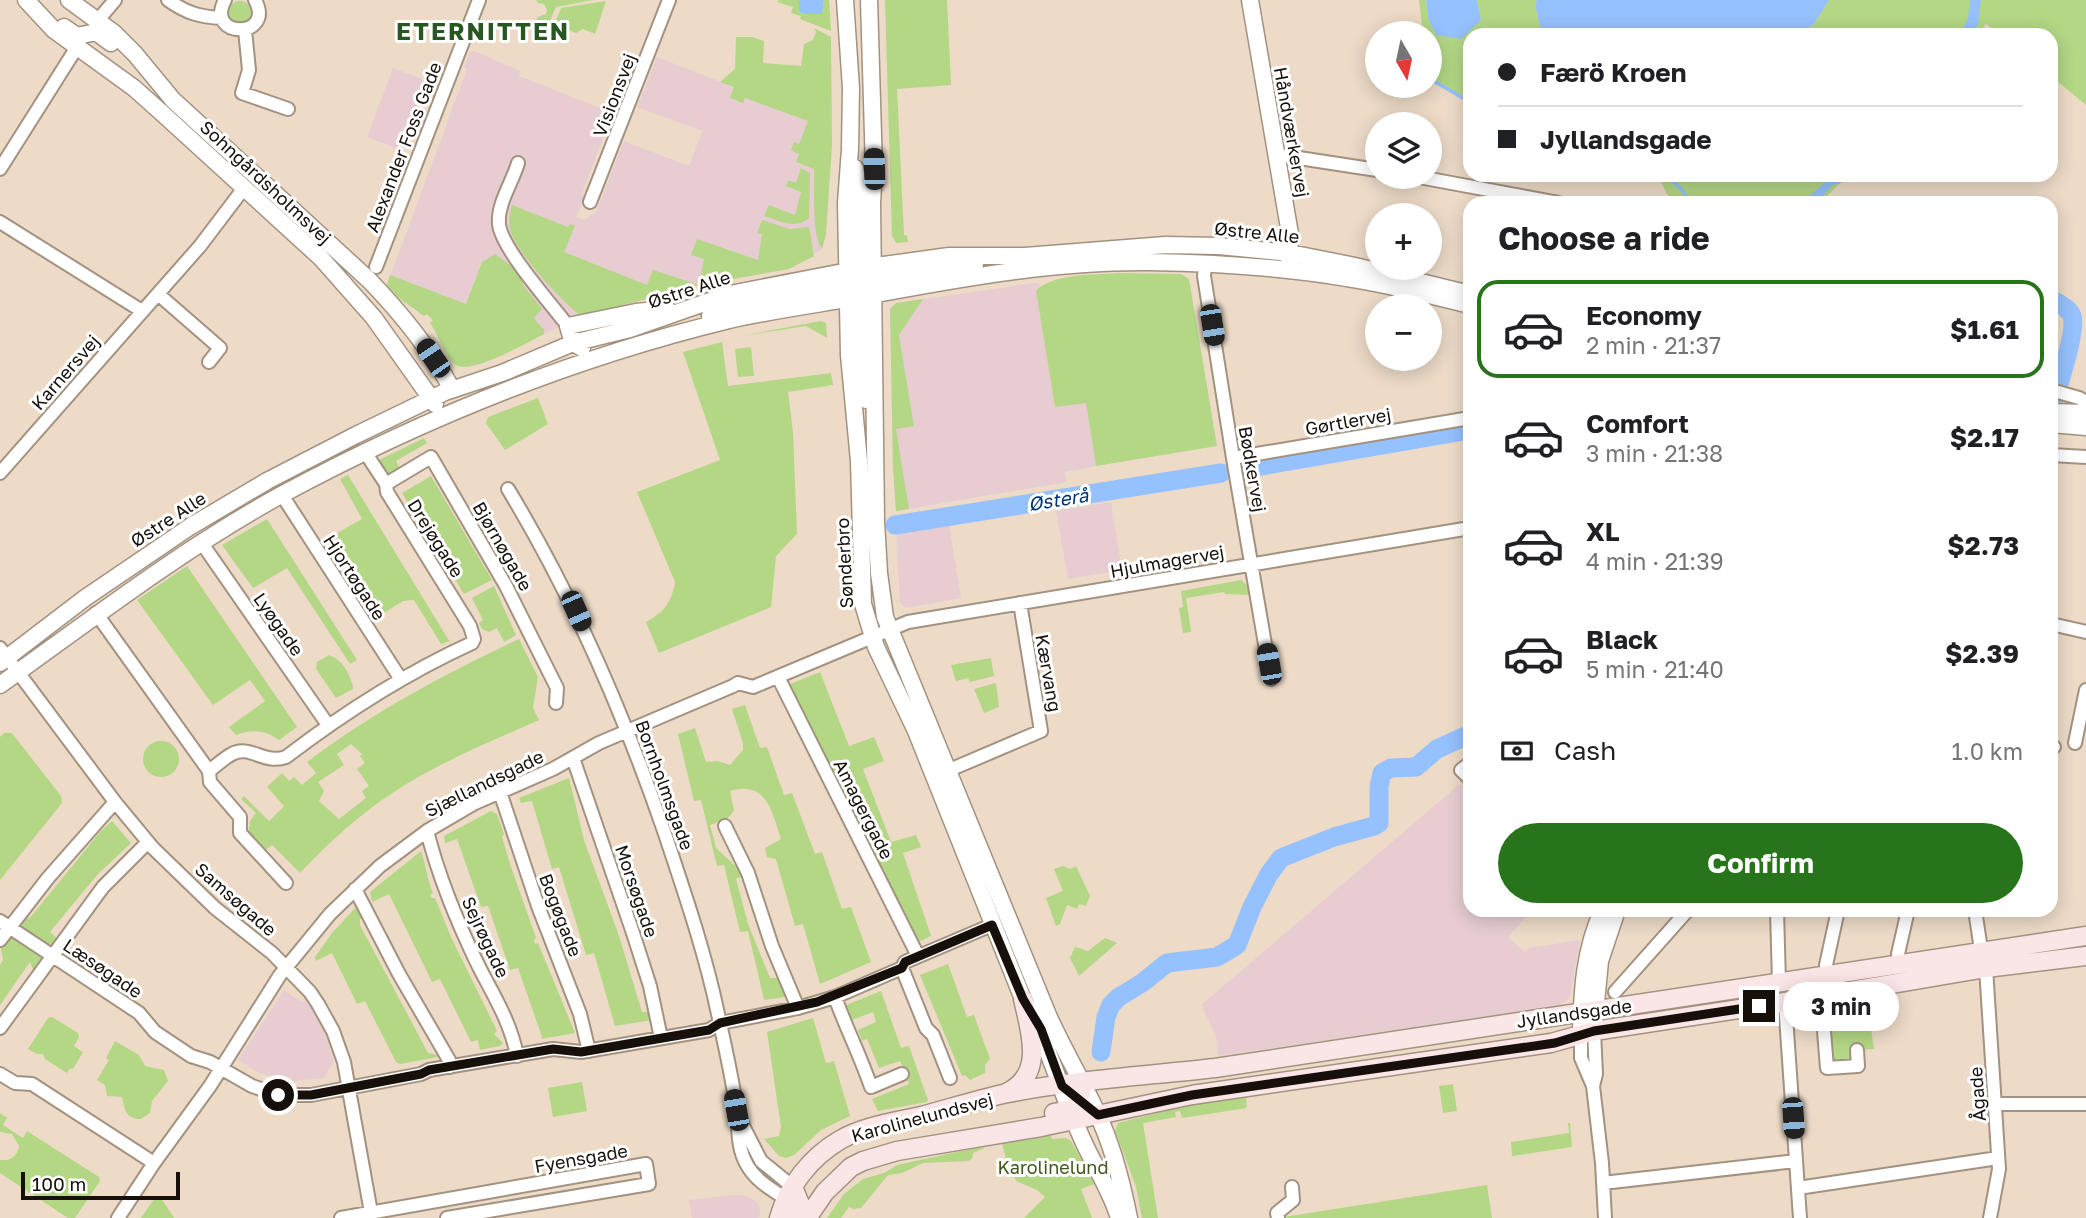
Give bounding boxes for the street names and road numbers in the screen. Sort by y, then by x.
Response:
street label: Visionsvej [588,50,640,140]
street label: Alexander Foss Gade [360,59,446,235]
street label: Håndværkervej [1270,65,1314,199]
street label: Sohngårdsholmsvej [196,116,336,248]
street label: Østre Alle [1213,217,1301,247]
street label: Østre Alle [645,265,733,313]
street label: Karnersvej [26,330,104,414]
street label: Gørtlervej [1303,403,1393,439]
street label: Bødkervej [1235,424,1271,514]
street label: Østre Alle [126,487,210,551]
street label: Drejøgade [403,495,469,581]
street label: Bjørnøgade [469,497,537,595]
street label: Sønderbro [831,517,857,609]
street label: Hjortøgade [319,530,391,624]
street label: Hjulmagervej [1108,540,1226,582]
street label: Lyøgade [249,588,309,660]
street label: Kærvang [1031,632,1067,714]
street label: Bornholmsgade [631,717,699,853]
street label: Sjællandsgade [421,745,547,821]
street label: Amagergade [829,755,899,863]
street label: Morsøgade [611,842,663,940]
street label: Samsøgade [191,858,281,940]
street label: Bogøgade [535,870,587,960]
street label: Sejrøgade [458,893,514,981]
street label: Læsøgade [59,934,147,1002]
street label: Jyllandsgade [1515,994,1633,1032]
street label: Ågade [1964,1066,1990,1122]
street label: Karolinelundsvej [849,1088,995,1146]
street label: Fyensgade [533,1139,629,1177]

